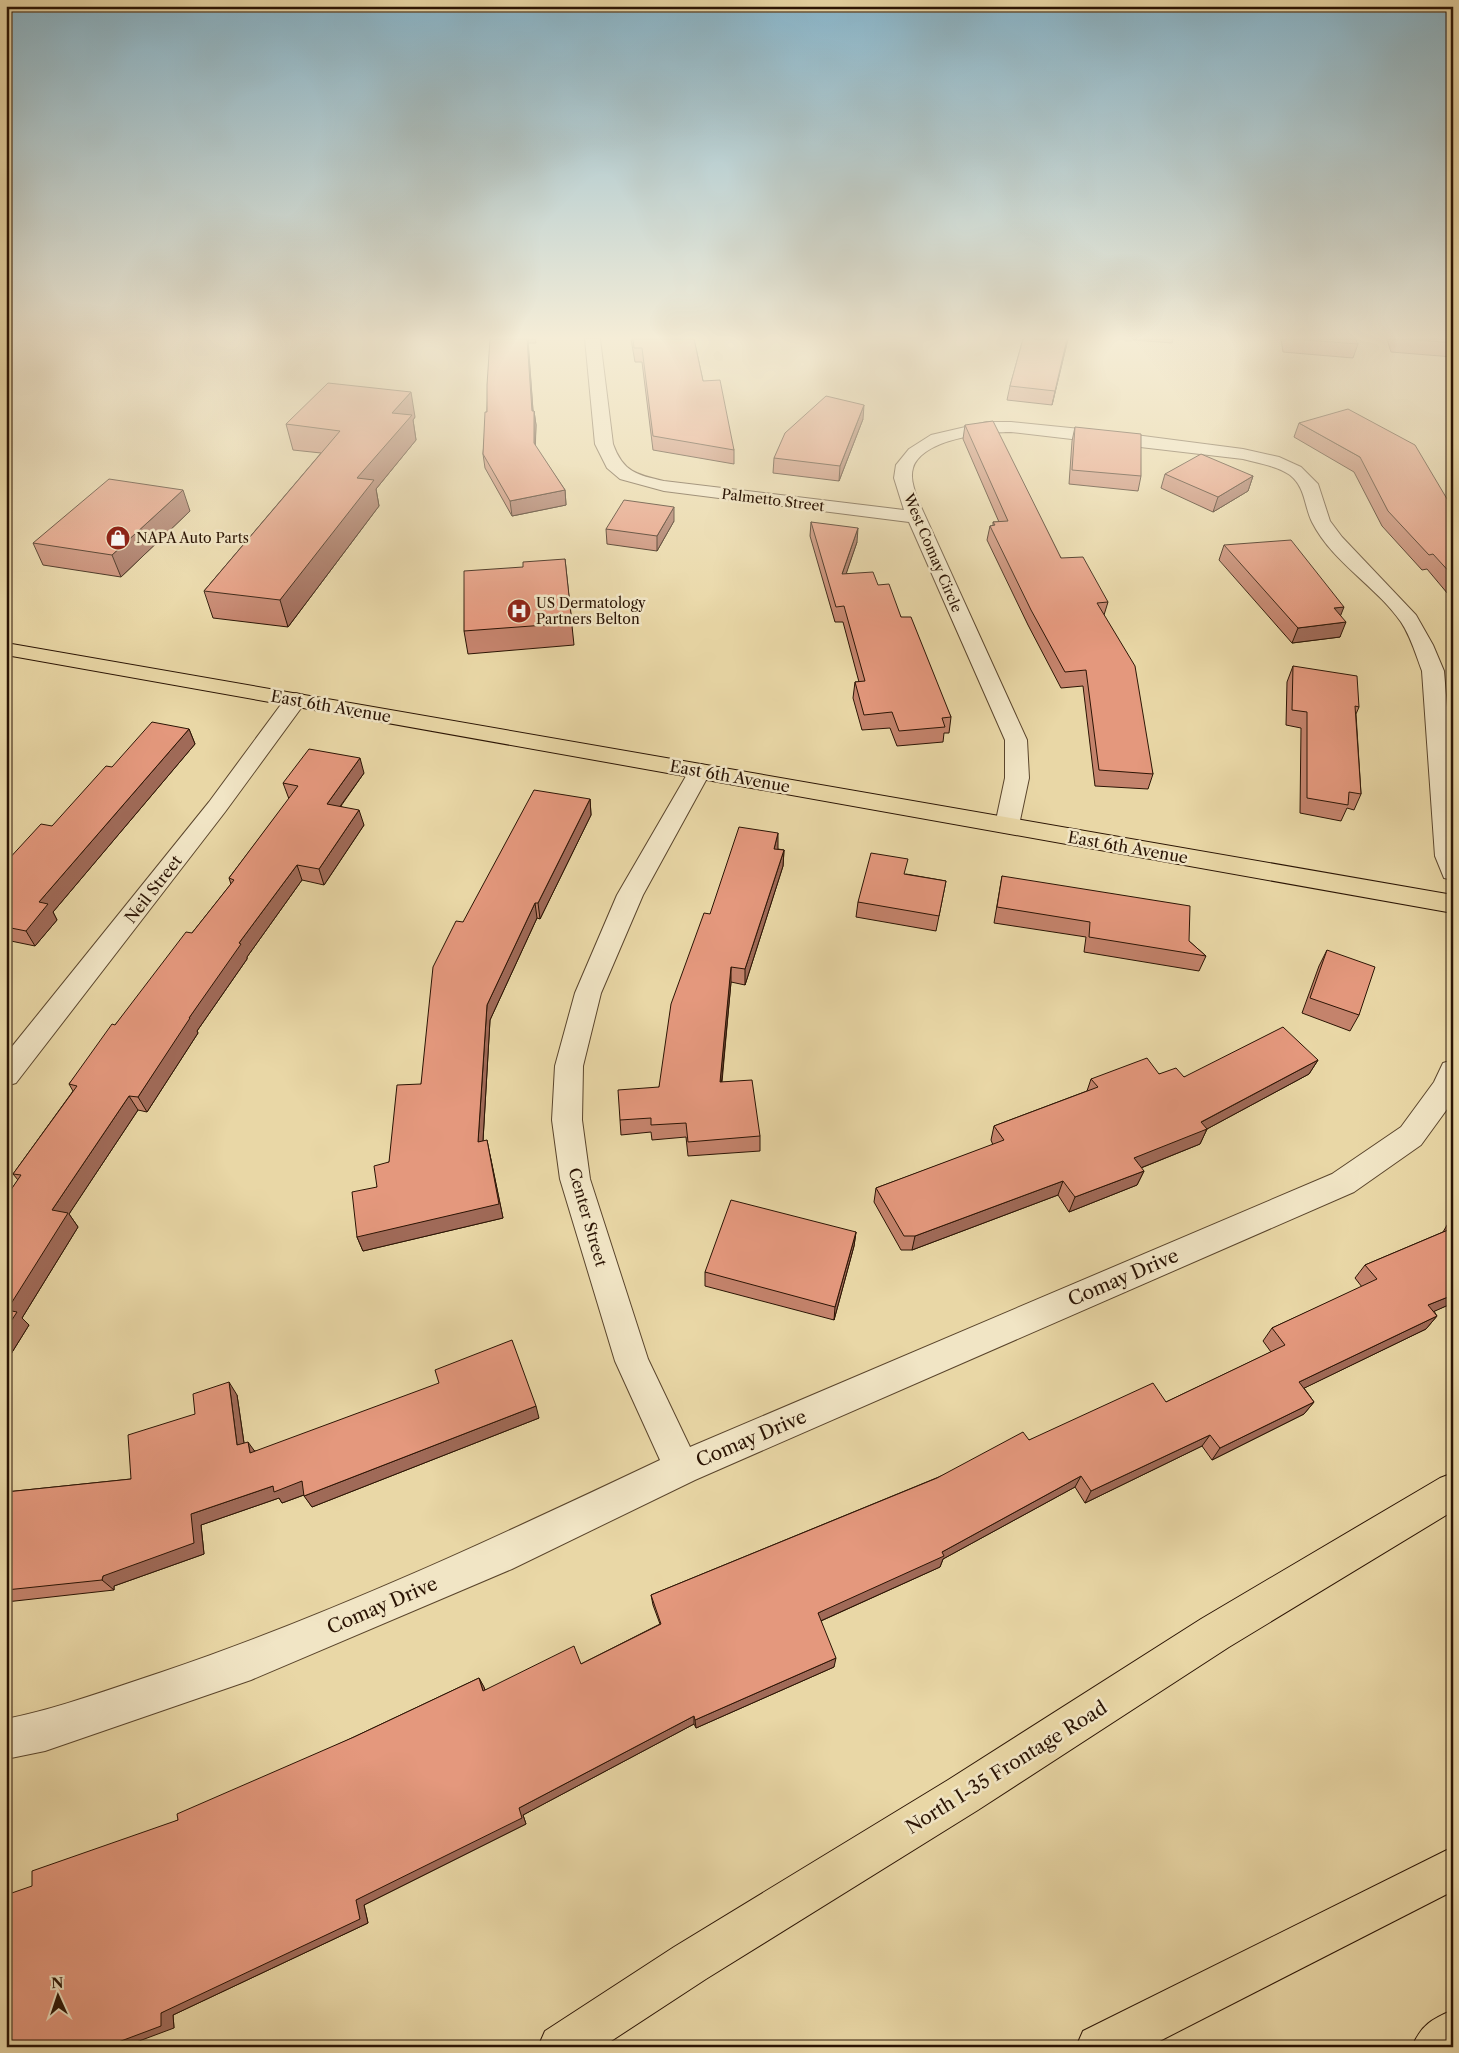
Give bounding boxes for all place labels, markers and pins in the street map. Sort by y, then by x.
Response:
shop icon: NAPA Auto Parts [105,525,131,551]
place label: NAPA Auto Parts [136,529,249,547]
place label: US Dermatology Partners Belton [536,594,646,628]
hospital icon: US Dermatology Partners Belton [506,598,532,624]

